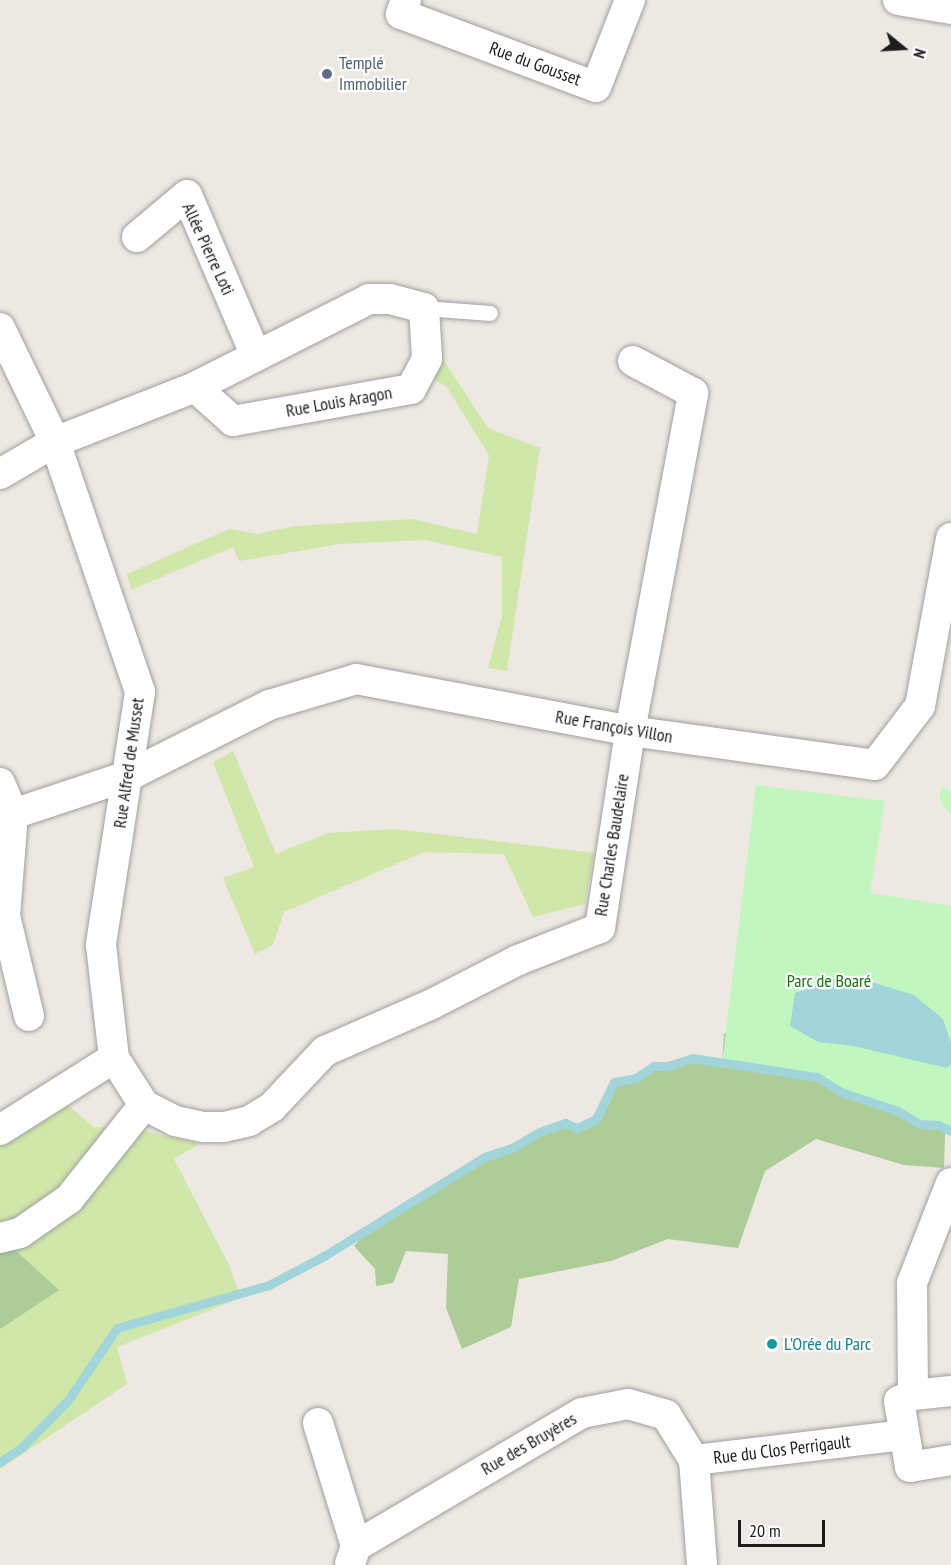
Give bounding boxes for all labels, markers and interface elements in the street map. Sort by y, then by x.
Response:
north arrow [873,18,933,78]
street label: Rue du Gousset [486,37,584,91]
text: N [909,46,931,61]
place label: Templé Immobilier [339,53,407,96]
marker: Templé Immobilier [320,67,334,81]
street label: Allée Pierre Loti [177,199,239,299]
street label: Rue Louis Aragon [284,382,394,422]
street label: Rue Alfred de Musset [109,696,149,830]
street label: Rue François Villon [553,706,675,748]
street label: Rue Charles Baudelaire [590,772,634,918]
park label: Parc de Boaré [787,970,871,992]
place label: L'Orée du Parc [784,1333,871,1355]
marker: L'Orée du Parc [765,1337,779,1351]
street label: Rue des Bruyères [477,1408,581,1480]
street label: Rue du Clos Perrigault [712,1431,852,1469]
scale bar [741,1508,828,1546]
text: 20 m [749,1519,781,1542]

